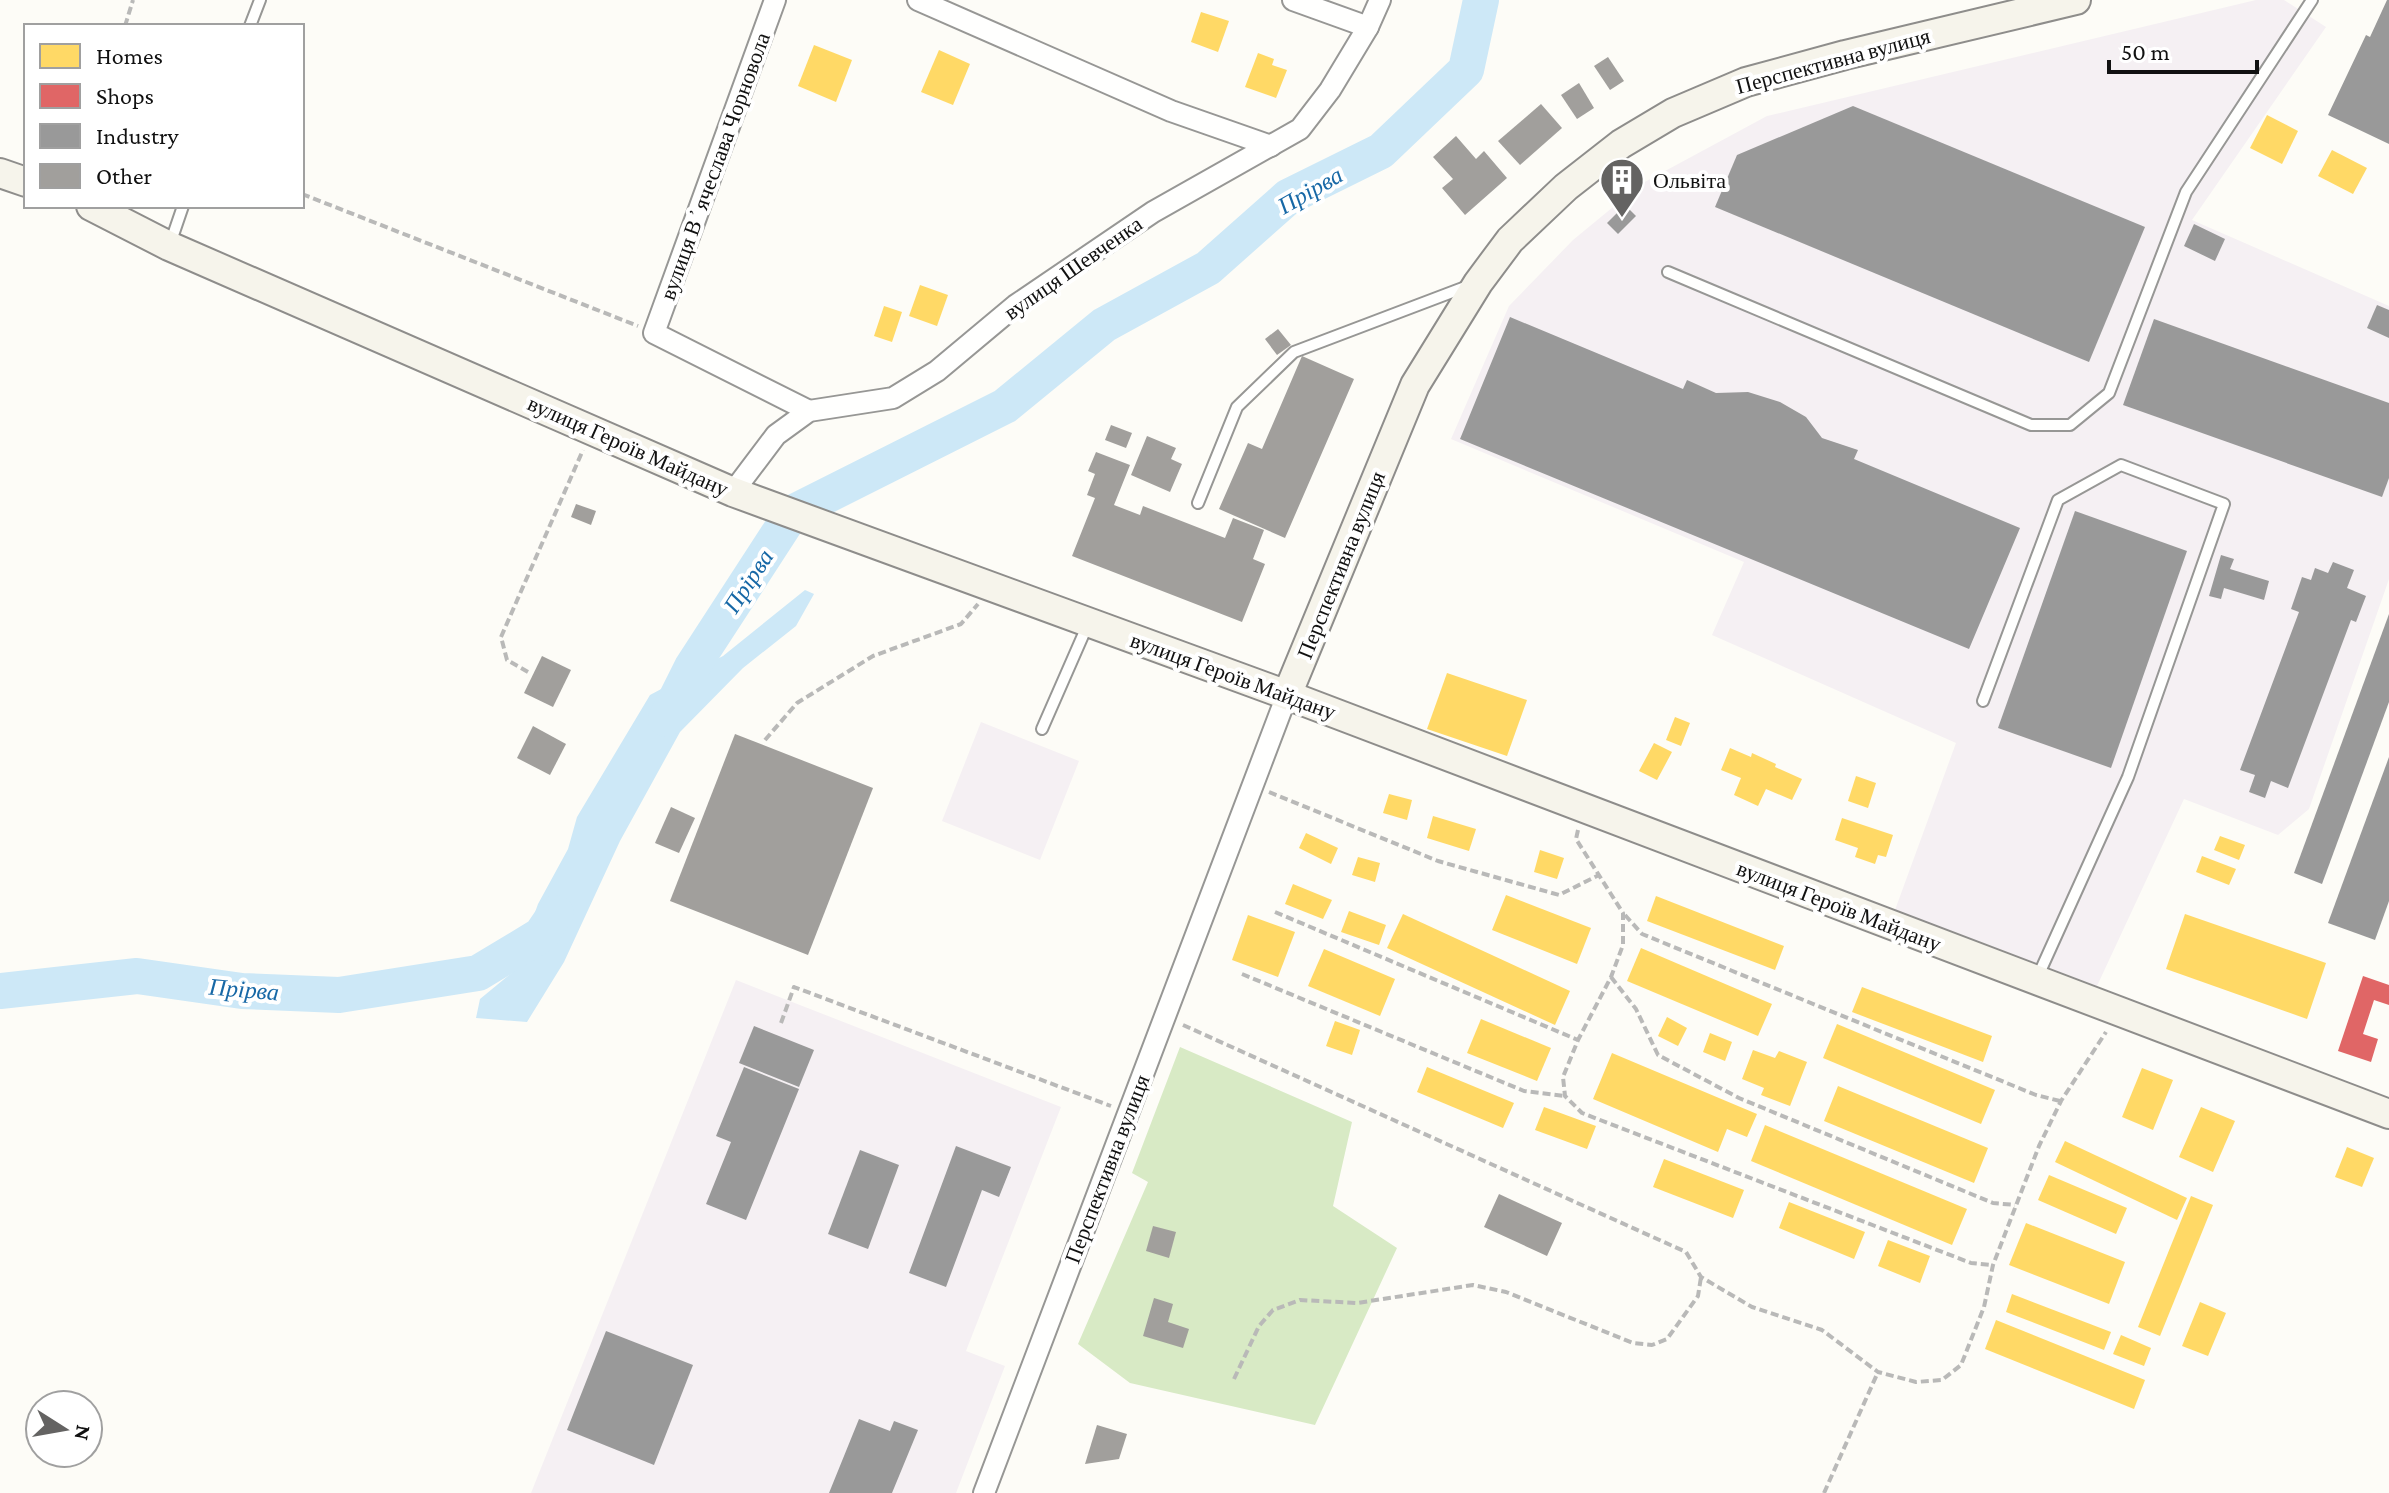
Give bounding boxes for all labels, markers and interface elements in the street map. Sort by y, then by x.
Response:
street label: Перспективна вулиця [1733,23,1933,99]
legend [24,24,304,208]
scale bar [2109,24,2257,74]
street label: вулиця Вʼячеслава Чорновола [655,29,775,303]
text: 50 m [2121,38,2170,65]
text: Homes [96,42,163,69]
text: Shops [96,82,154,109]
text: Industry [96,122,179,149]
building icon: Ольвіта [1598,156,1646,219]
water label: Прірва [1272,161,1347,220]
text: Other [96,162,152,189]
place label: Ольвіта [1653,168,1726,193]
street label: вулиця Шевченка [999,211,1147,325]
street label: вулиця Героїв Майдану [524,391,732,501]
street label: Перспективна вулиця [1292,468,1390,662]
water label: Прірва [717,544,778,619]
street label: вулиця Героїв Майдану [1127,627,1339,725]
street label: вулиця Героїв Майдану [1733,856,1945,956]
water label: Прірва [207,972,280,1006]
street label: Перспективна вулиця [1059,1071,1155,1267]
north arrow [24,1389,104,1469]
text: N [69,1423,97,1442]

